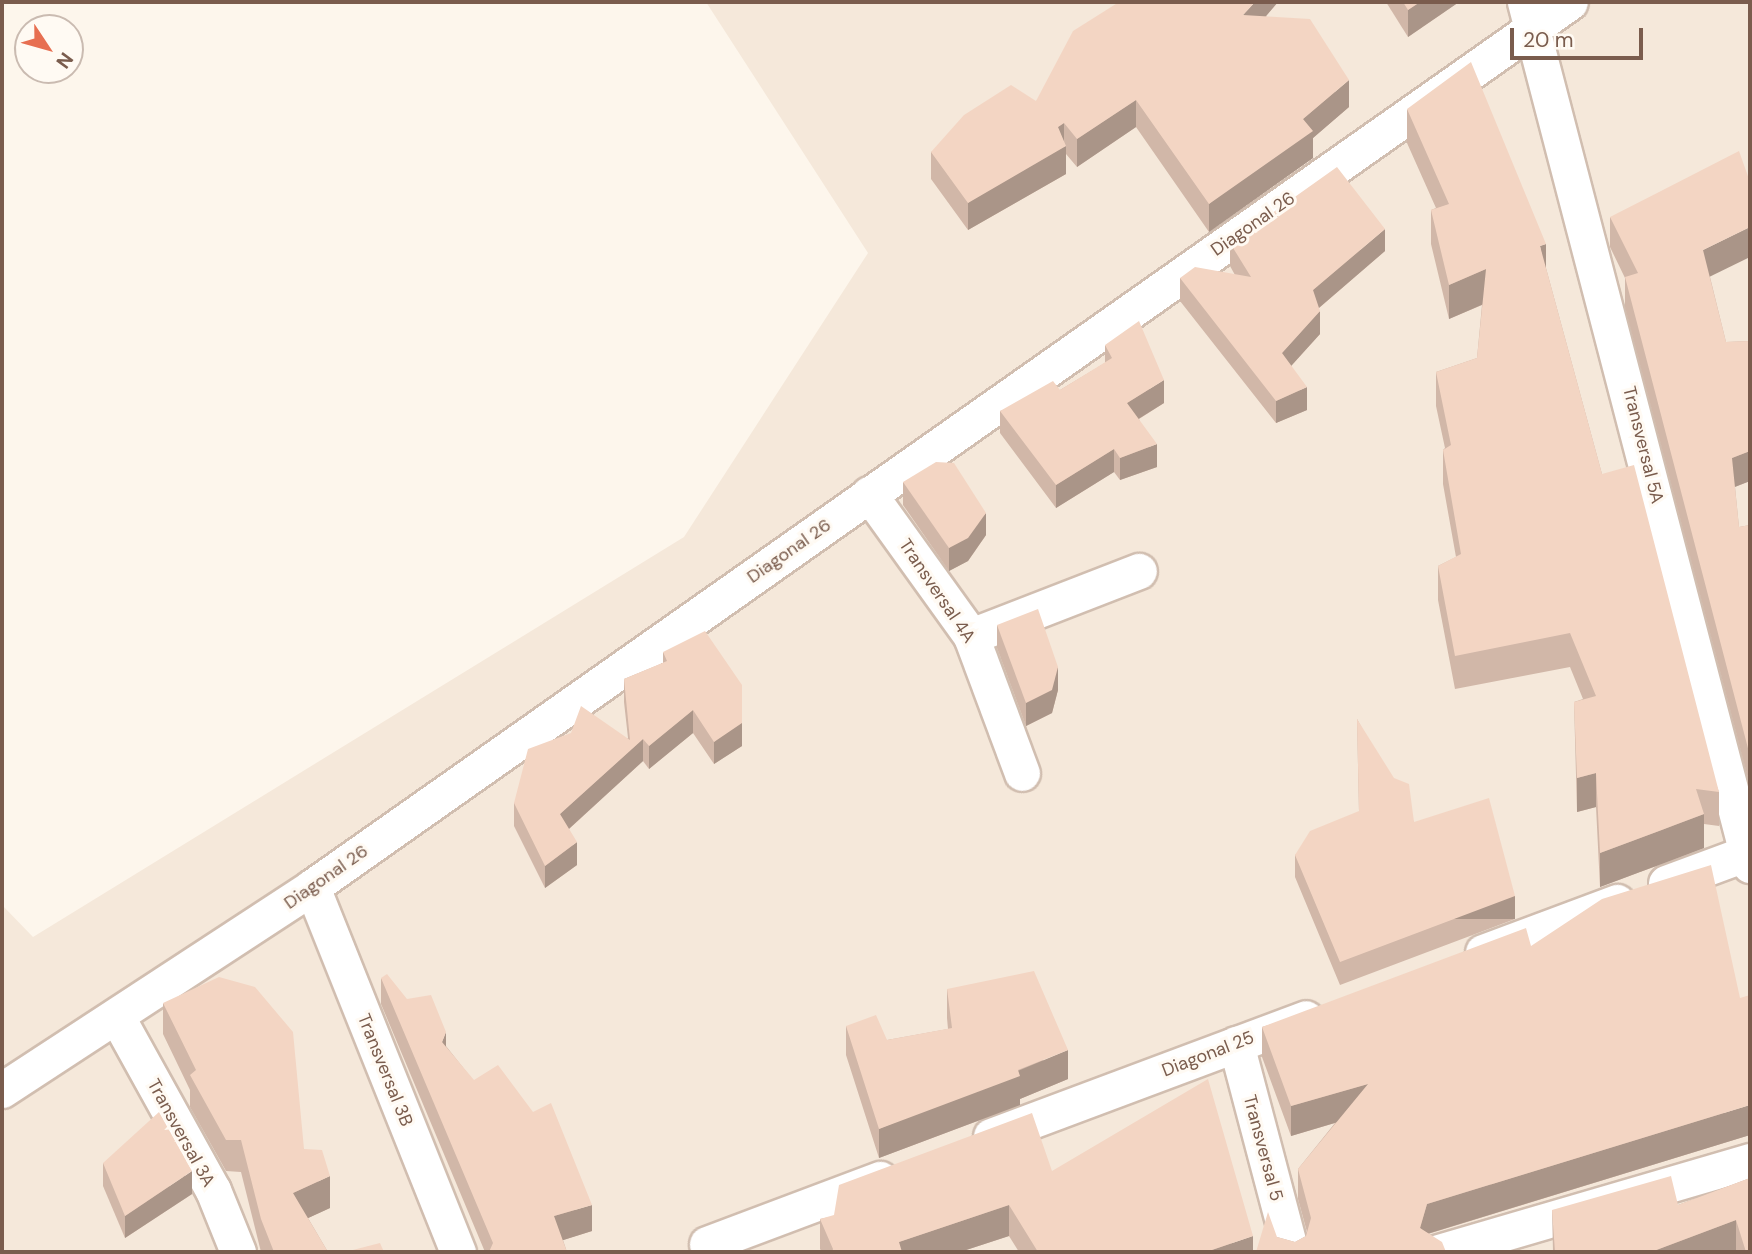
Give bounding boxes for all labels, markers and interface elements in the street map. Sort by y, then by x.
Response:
north arrow [14,14,84,84]
scale bar [1514,14,1647,58]
text: 20 m [1523,26,1574,54]
text: N [51,48,79,73]
street label: Diagonal 26 [1207,187,1299,261]
street label: Transversal 5A [1618,384,1668,506]
street label: Diagonal 26 [743,514,835,588]
street label: Transversal 4A [894,535,980,647]
street label: Diagonal 26 [280,840,372,914]
street label: Transversal 3B [353,1011,417,1129]
street label: Diagonal 25 [1159,1027,1257,1081]
street label: Transversal 3A [143,1075,219,1191]
street label: Transversal 5 [1238,1093,1288,1203]

